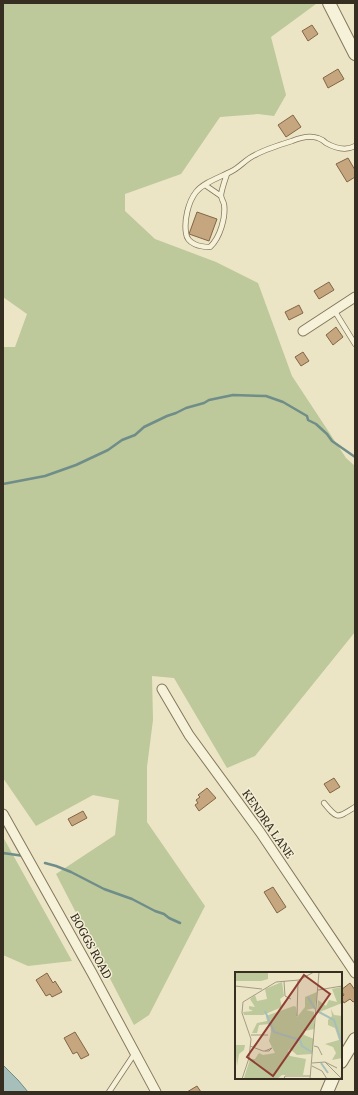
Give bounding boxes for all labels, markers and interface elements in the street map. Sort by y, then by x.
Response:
street label: KENDRA LANE [239,787,297,861]
street label: BOGGS ROAD [67,911,115,981]
inset map [235,972,342,1079]

